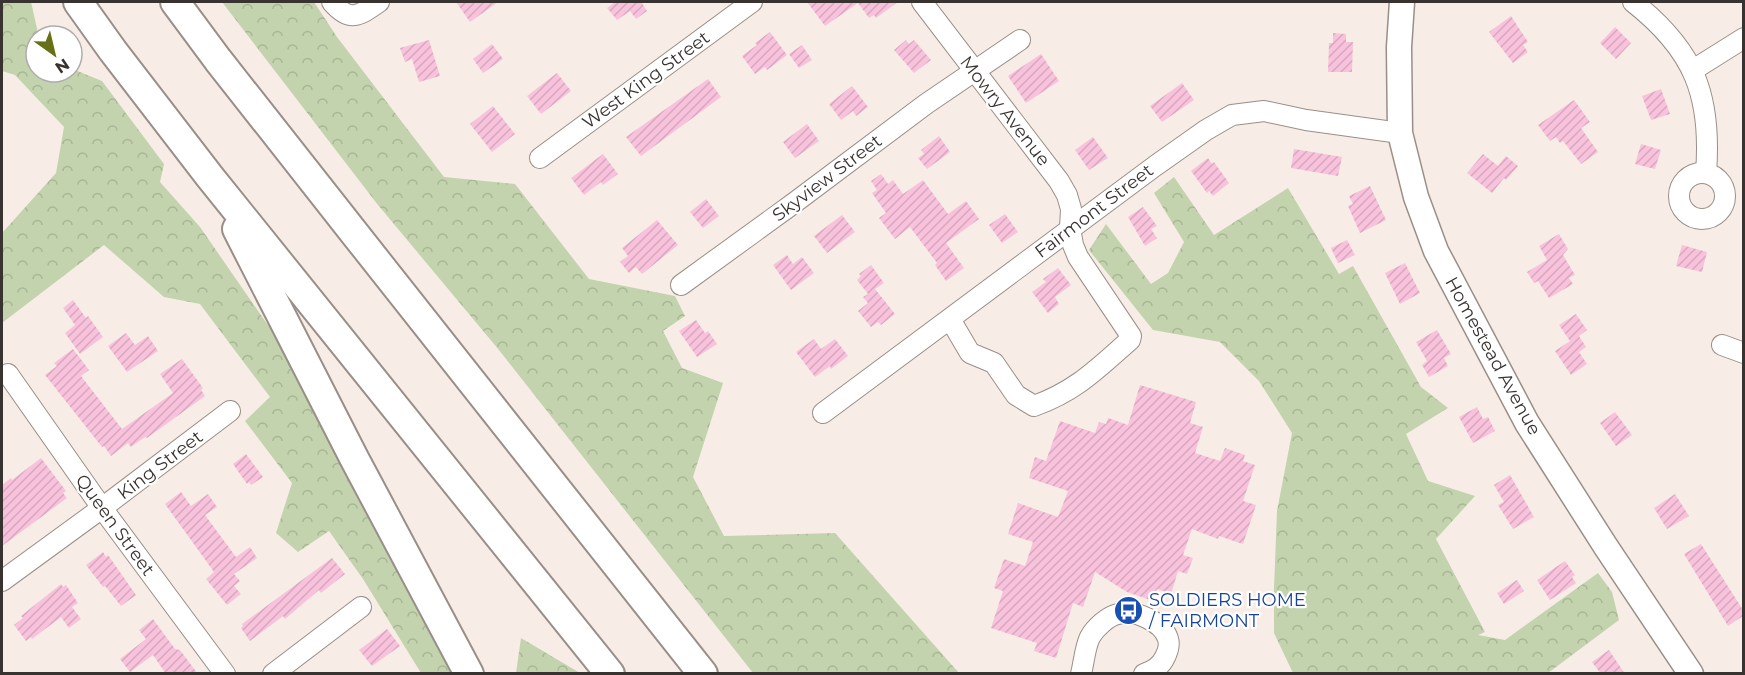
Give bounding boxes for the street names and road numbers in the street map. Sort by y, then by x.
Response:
street label: West King Street [578,26,714,134]
street label: Mowry Avenue [955,52,1055,170]
street label: Skyview Street [768,130,886,226]
street label: Fairmont Street [1030,159,1158,263]
street label: Homestead Avenue [1440,273,1546,439]
street label: King Street [113,426,207,504]
street label: Queen Street [71,470,159,580]

